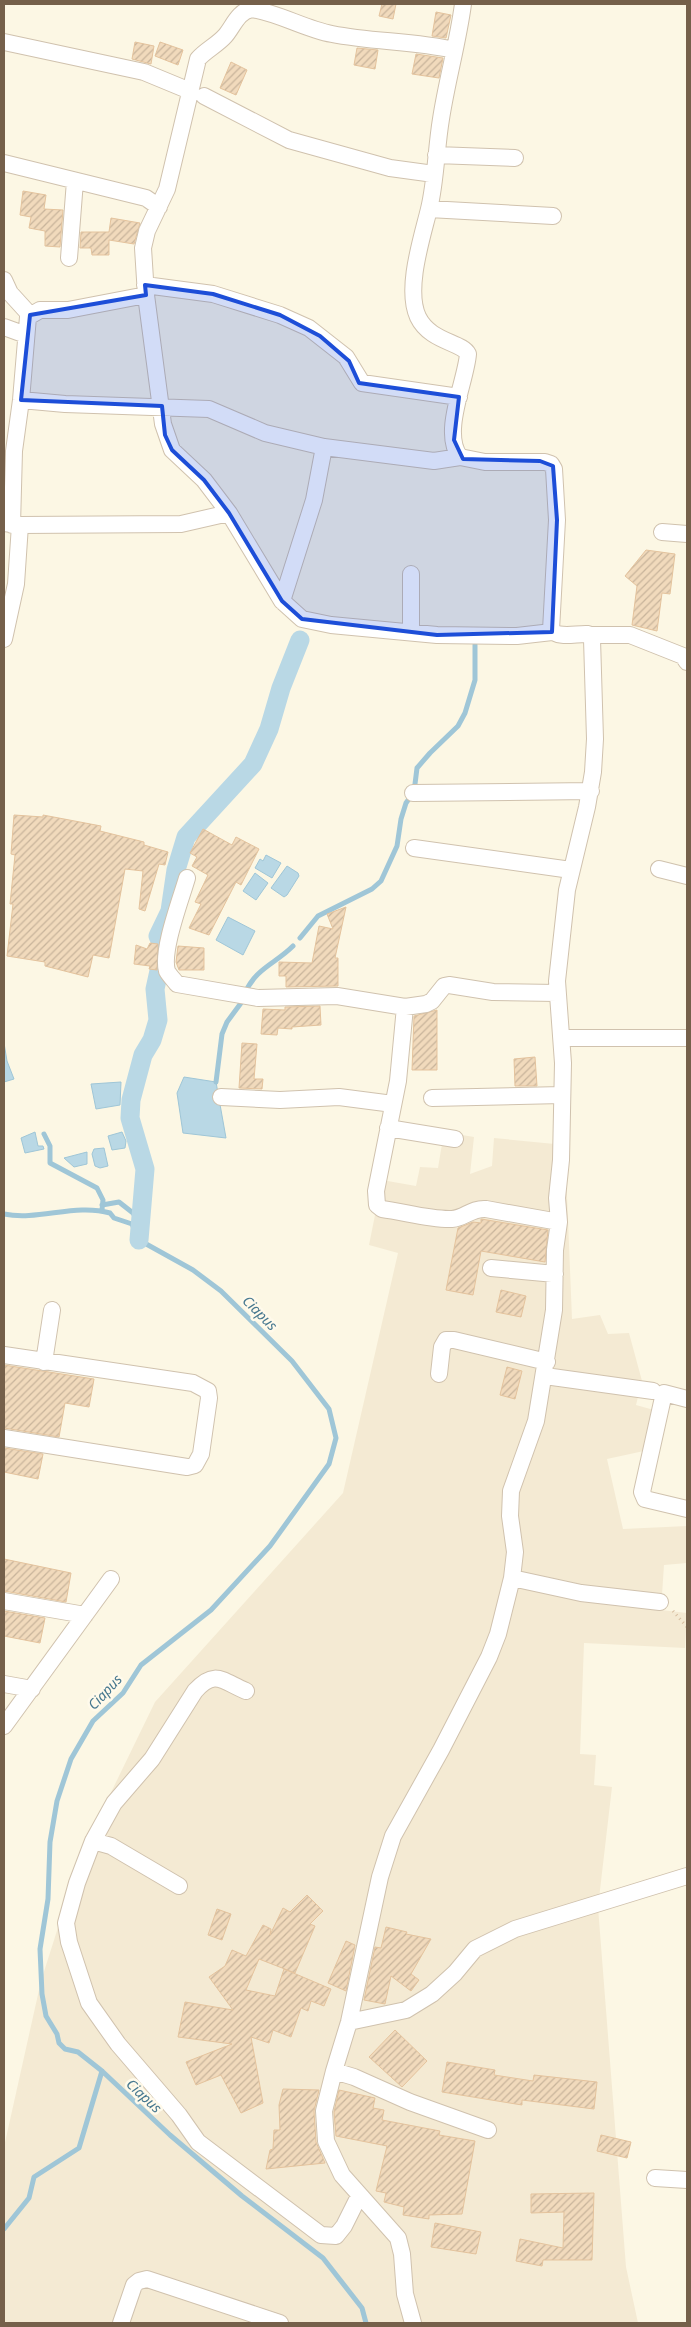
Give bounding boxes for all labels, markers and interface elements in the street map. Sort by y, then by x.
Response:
water label: Ciapus [239,1291,282,1334]
water label: Ciapus [83,1670,126,1714]
water label: Ciapus [122,2074,166,2117]

